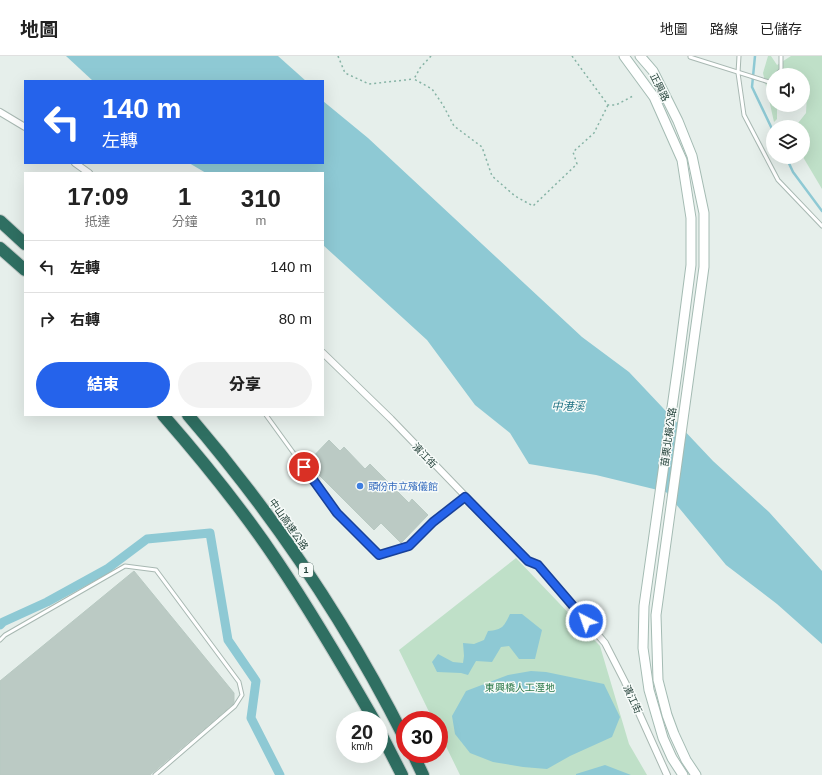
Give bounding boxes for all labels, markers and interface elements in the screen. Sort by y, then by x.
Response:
text: 地圖 [20,19,58,40]
text: 地圖 [660,21,688,37]
text: 路線 [710,21,738,37]
text: 已儲存 [760,21,802,37]
map controls [766,68,810,164]
button: sound [766,68,810,112]
street label: 正興路 [648,71,671,103]
text: 140 m [102,93,181,124]
icon: left [36,96,88,148]
button: layers [766,120,810,164]
text: 左轉 [102,131,138,151]
text: 17:09 [67,183,129,210]
text: 1 [178,183,191,210]
text: 310 [241,185,281,212]
text: m [255,213,266,228]
text: 抵達 [85,214,111,229]
text: 分鐘 [172,214,198,229]
icon: left [36,256,58,278]
text: 140 m [270,258,312,275]
text: 左轉 [70,259,100,276]
icon: right [36,308,58,330]
text: 80 m [279,310,312,327]
text: 右轉 [70,311,100,328]
button: 結束 [36,362,170,408]
button: 分享 [178,362,312,408]
water label: 中港溪 [552,400,586,412]
street label: 苗栗北橫公路 [659,407,678,468]
street label: 濱江街 [410,441,439,470]
pin [287,450,321,484]
icon: arrive [293,456,315,478]
marker: 頭份市立殯儀館 [355,481,365,491]
place label: 頭份市立殯儀館 [368,481,438,492]
street label: 中山高速公路 [267,497,310,552]
road number: 1 [299,563,313,577]
position arrow [565,600,607,642]
park label: 東興橋人工溼地 [485,682,555,693]
street label: 濱江街 [621,683,644,715]
speed limit sign: 30 [396,711,448,763]
text: 20 [351,721,373,743]
text: km/h [351,741,373,752]

